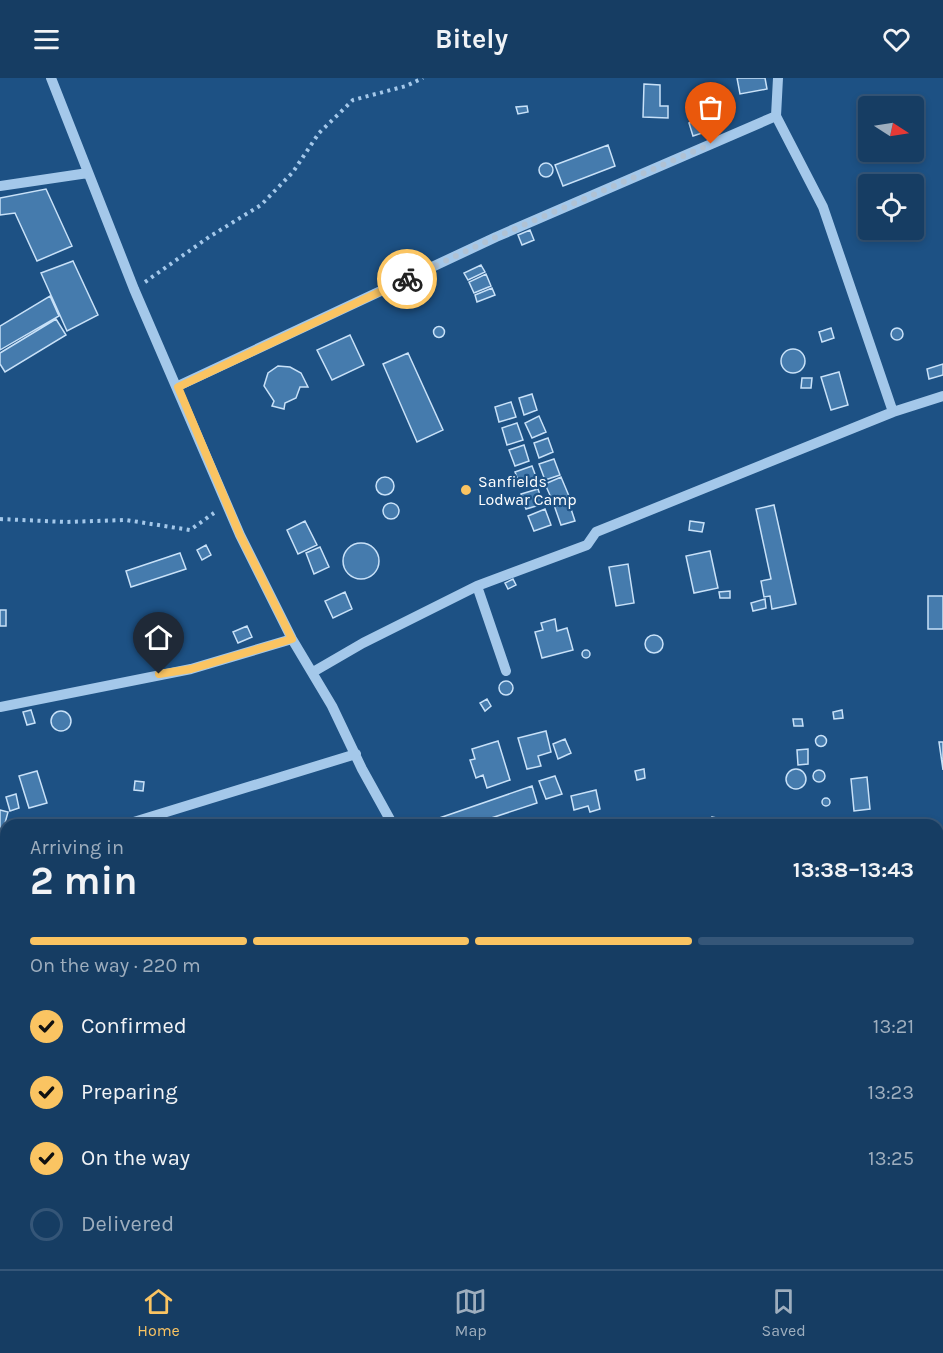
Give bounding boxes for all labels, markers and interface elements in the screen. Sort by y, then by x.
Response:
icon: menu [30,23,63,56]
text: Bitely [435,23,508,55]
icon: heart [880,23,913,56]
pin [685,82,736,144]
icon: bag [694,91,727,124]
north arrow [858,96,924,162]
map controls [858,96,924,240]
button: locate [858,174,924,240]
courier [377,249,437,309]
icon: bike [391,263,424,296]
place label: Sanfields Lodwar Camp [478,472,577,509]
marker: Sanfields Lodwar Camp [459,483,473,497]
pin [133,612,184,674]
icon: home [142,621,175,654]
text: Arriving in [30,836,124,859]
text: 13:38–13:43 [793,857,914,883]
text: 2 min [30,858,138,904]
text: On the way · 220 m [30,954,201,977]
icon: check [30,1010,63,1043]
text: Confirmed [81,1013,187,1039]
text: 13:21 [873,1015,914,1038]
icon: check [30,1076,63,1109]
text: Preparing [81,1079,178,1105]
text: 13:23 [868,1081,914,1104]
icon: check [30,1142,63,1175]
text: On the way [81,1145,190,1171]
text: 13:25 [868,1147,914,1170]
text: Delivered [81,1211,174,1237]
tab: Home [137,1285,180,1340]
tab: Map [454,1285,487,1340]
tab: Saved [762,1285,806,1340]

